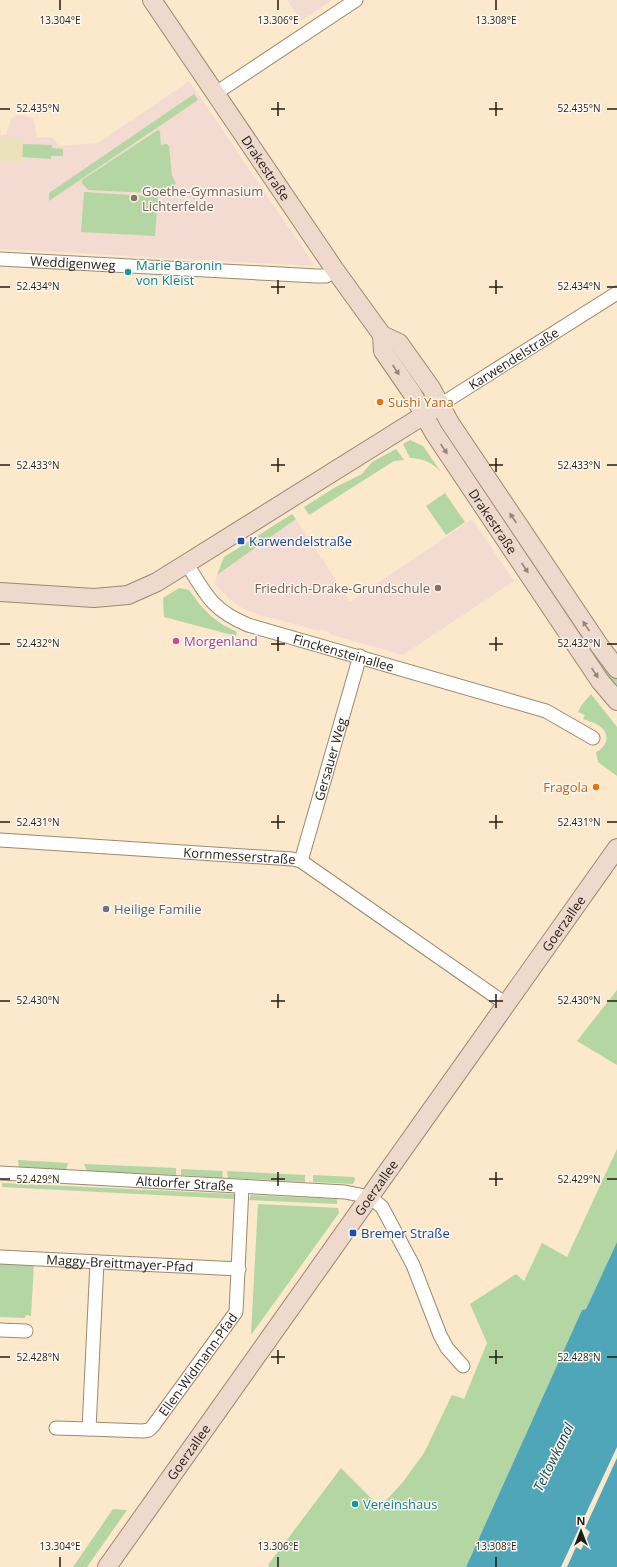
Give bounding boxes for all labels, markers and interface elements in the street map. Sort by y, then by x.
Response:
text: 13.304°E [39,13,81,27]
text: 13.306°E [257,13,299,27]
text: 13.308°E [475,13,517,27]
text: 52.435°N [16,101,60,115]
text: 52.435°N [557,101,601,115]
street label: Drakestraße [237,132,294,204]
place label: Goethe-Gymnasium Lichterfelde [142,182,263,215]
marker: Goethe-Gymnasium Lichterfelde [129,193,139,203]
street label: Weddigenweg [30,252,116,274]
place label: Marie Baronin von Kleist [136,256,222,289]
marker: Marie Baronin von Kleist [123,267,133,277]
text: 52.434°N [16,279,60,293]
text: 52.434°N [557,279,601,293]
street label: Karwendelstraße [465,323,562,394]
one-way arrow [392,364,400,375]
place label: Sushi Yana [388,393,454,411]
marker: Sushi Yana [375,397,385,407]
one-way arrow [440,444,448,454]
text: 52.433°N [16,458,60,472]
text: 52.433°N [557,458,601,472]
street label: Drakestraße [465,485,521,557]
one-way arrow [510,513,517,524]
place label: Karwendelstraße [249,532,352,550]
marker: Karwendelstraße [236,536,246,546]
one-way arrow [521,563,529,573]
place label: Friedrich-Drake-Grundschule [255,579,430,597]
marker: Friedrich-Drake-Grundschule [433,583,443,593]
one-way arrow [582,621,590,631]
street label: Finckensteinallee [291,629,396,676]
place label: Morgenland [184,632,258,650]
text: 52.432°N [16,636,60,650]
marker: Morgenland [171,636,181,646]
text: 52.432°N [557,636,601,650]
one-way arrow [591,668,599,678]
street label: Gersauer Weg [310,715,351,803]
place label: Fragola [543,778,588,796]
marker: Fragola [591,782,601,792]
text: 52.431°N [16,815,60,829]
text: 52.431°N [557,815,601,829]
street label: Kornmesserstraße [183,843,296,868]
street label: Goerzallee [537,892,589,955]
place label: Heilige Familie [114,900,202,918]
marker: Heilige Familie [101,904,111,914]
text: 52.430°N [16,993,60,1007]
text: 52.430°N [557,993,601,1007]
street label: Goerzallee [350,1156,402,1219]
text: 52.429°N [16,1172,60,1186]
street label: Altdorfer Straße [136,1172,234,1195]
text: 52.429°N [557,1172,601,1186]
place label: Bremer Straße [361,1224,450,1242]
marker: Bremer Straße [348,1228,358,1238]
street label: Maggy-Breittmayer-Pfad [46,1250,194,1276]
street label: Ellen-Widmann-Pfad [154,1309,241,1420]
text: 52.428°N [16,1350,60,1364]
text: 52.428°N [557,1350,601,1364]
water label: Teltowkanal [528,1419,578,1495]
street label: Goerzallee [163,1420,215,1483]
place label: Vereinshaus [363,1495,437,1513]
marker: Vereinshaus [350,1499,360,1509]
north arrow [561,1511,601,1551]
text: N [577,1513,585,1528]
text: 13.304°E [39,1539,81,1553]
text: 13.306°E [257,1539,299,1553]
text: 13.308°E [475,1539,517,1553]

